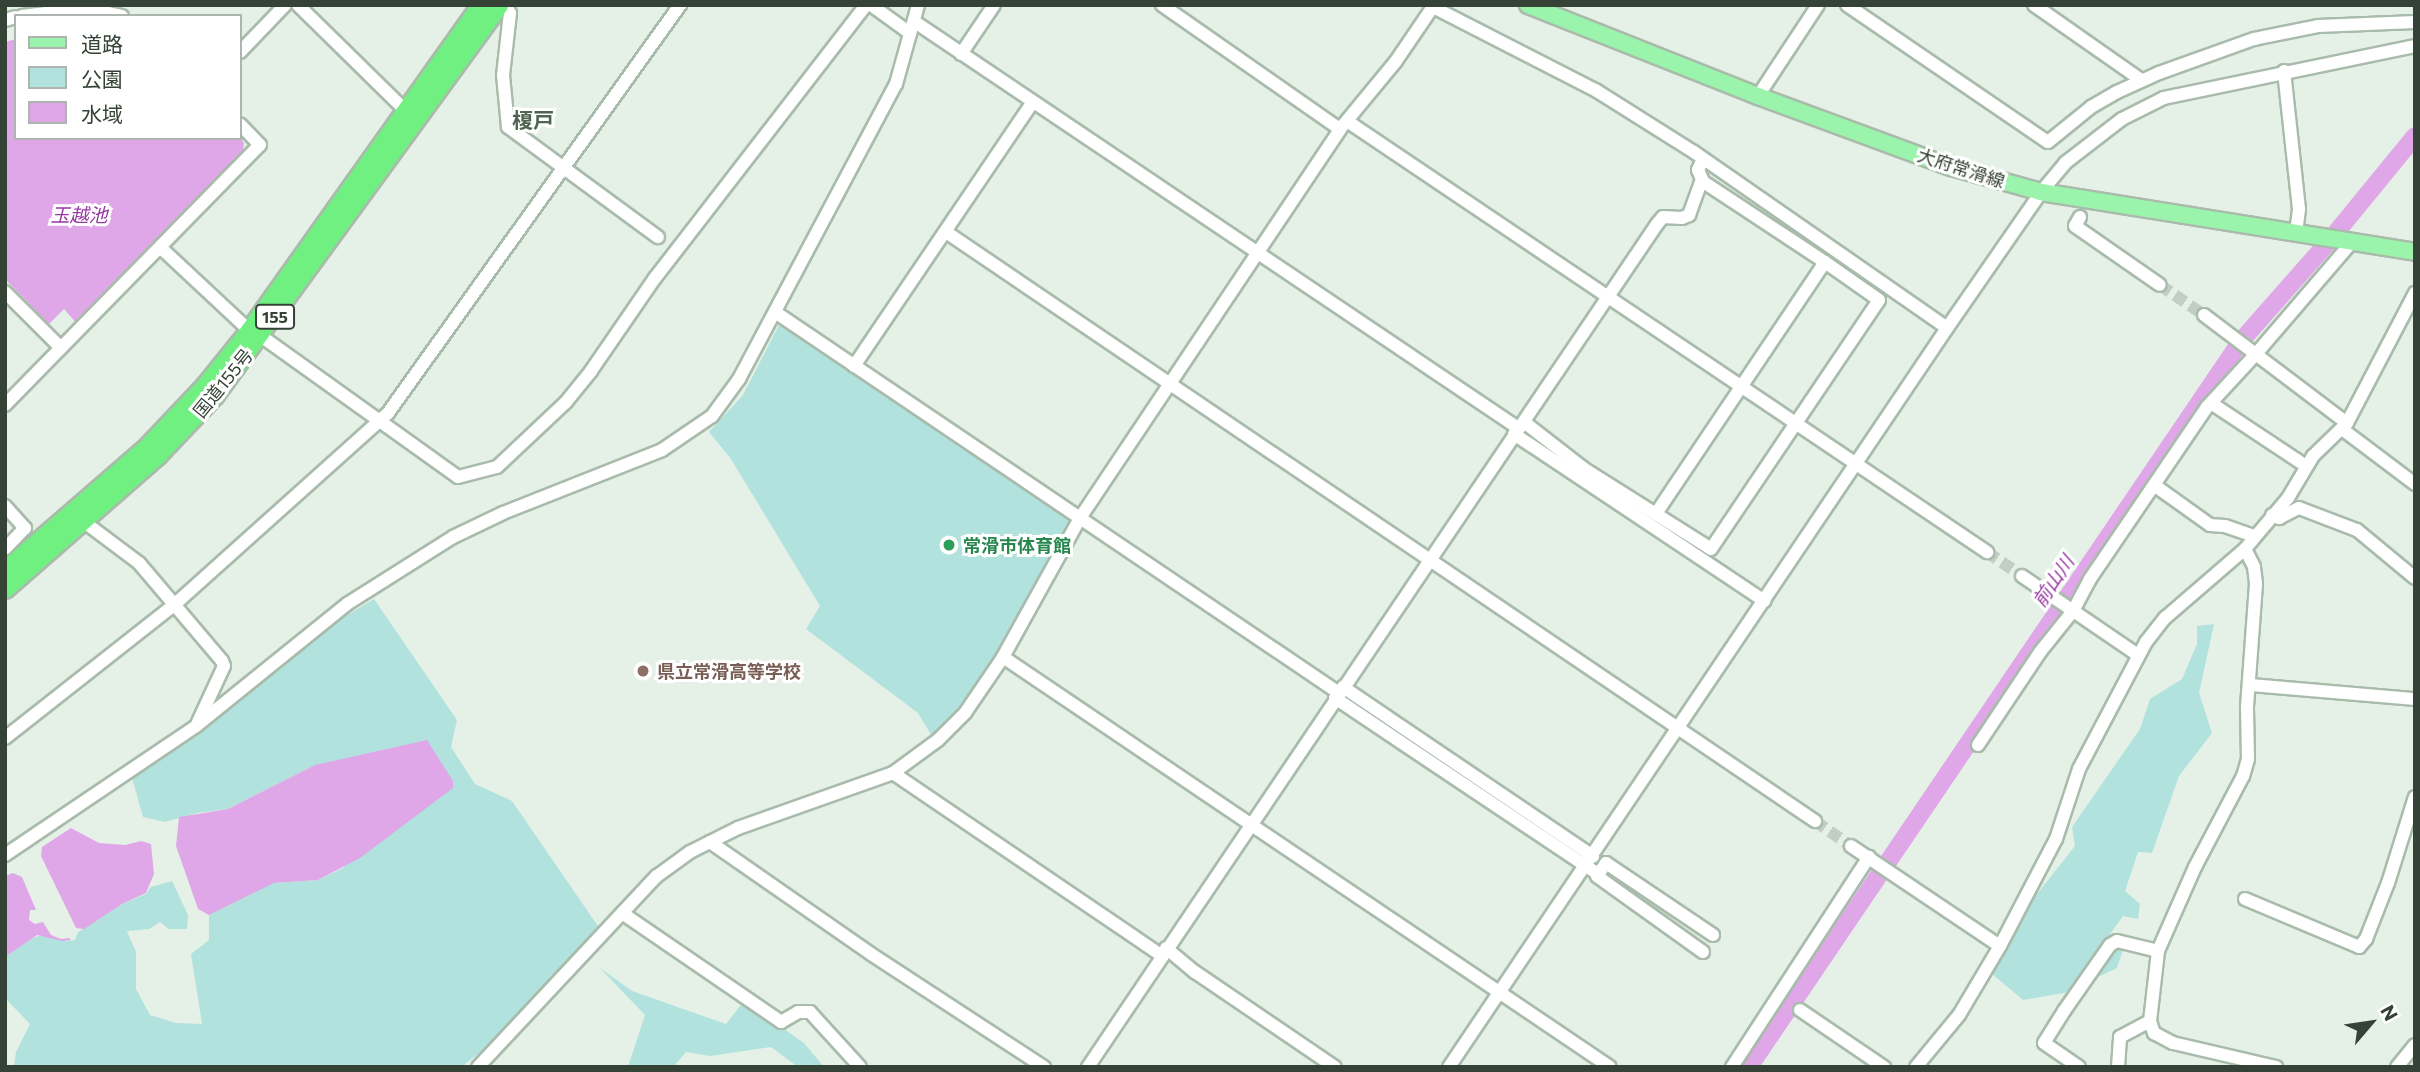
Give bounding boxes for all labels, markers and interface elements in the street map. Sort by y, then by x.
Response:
legend [14,14,242,140]
text: 道路 [81,31,123,56]
text: 公園 [81,66,123,91]
text: 水域 [81,101,123,126]
district label: 榎戸 [512,107,554,133]
street label: 大府常滑線 [1915,144,2007,192]
water label: 玉越池 [51,204,107,226]
road number: 155 [254,304,296,330]
street label: 国道155号 [189,344,257,422]
place label: 常滑市体育館 [963,534,1071,556]
marker: 常滑市体育館 [941,537,957,553]
water label: 前山川 [2028,551,2078,611]
place label: 県立常滑高等学校 [657,660,801,682]
marker: 県立常滑高等学校 [635,663,651,679]
north arrow [2336,988,2406,1058]
text: N [2376,1001,2403,1024]

